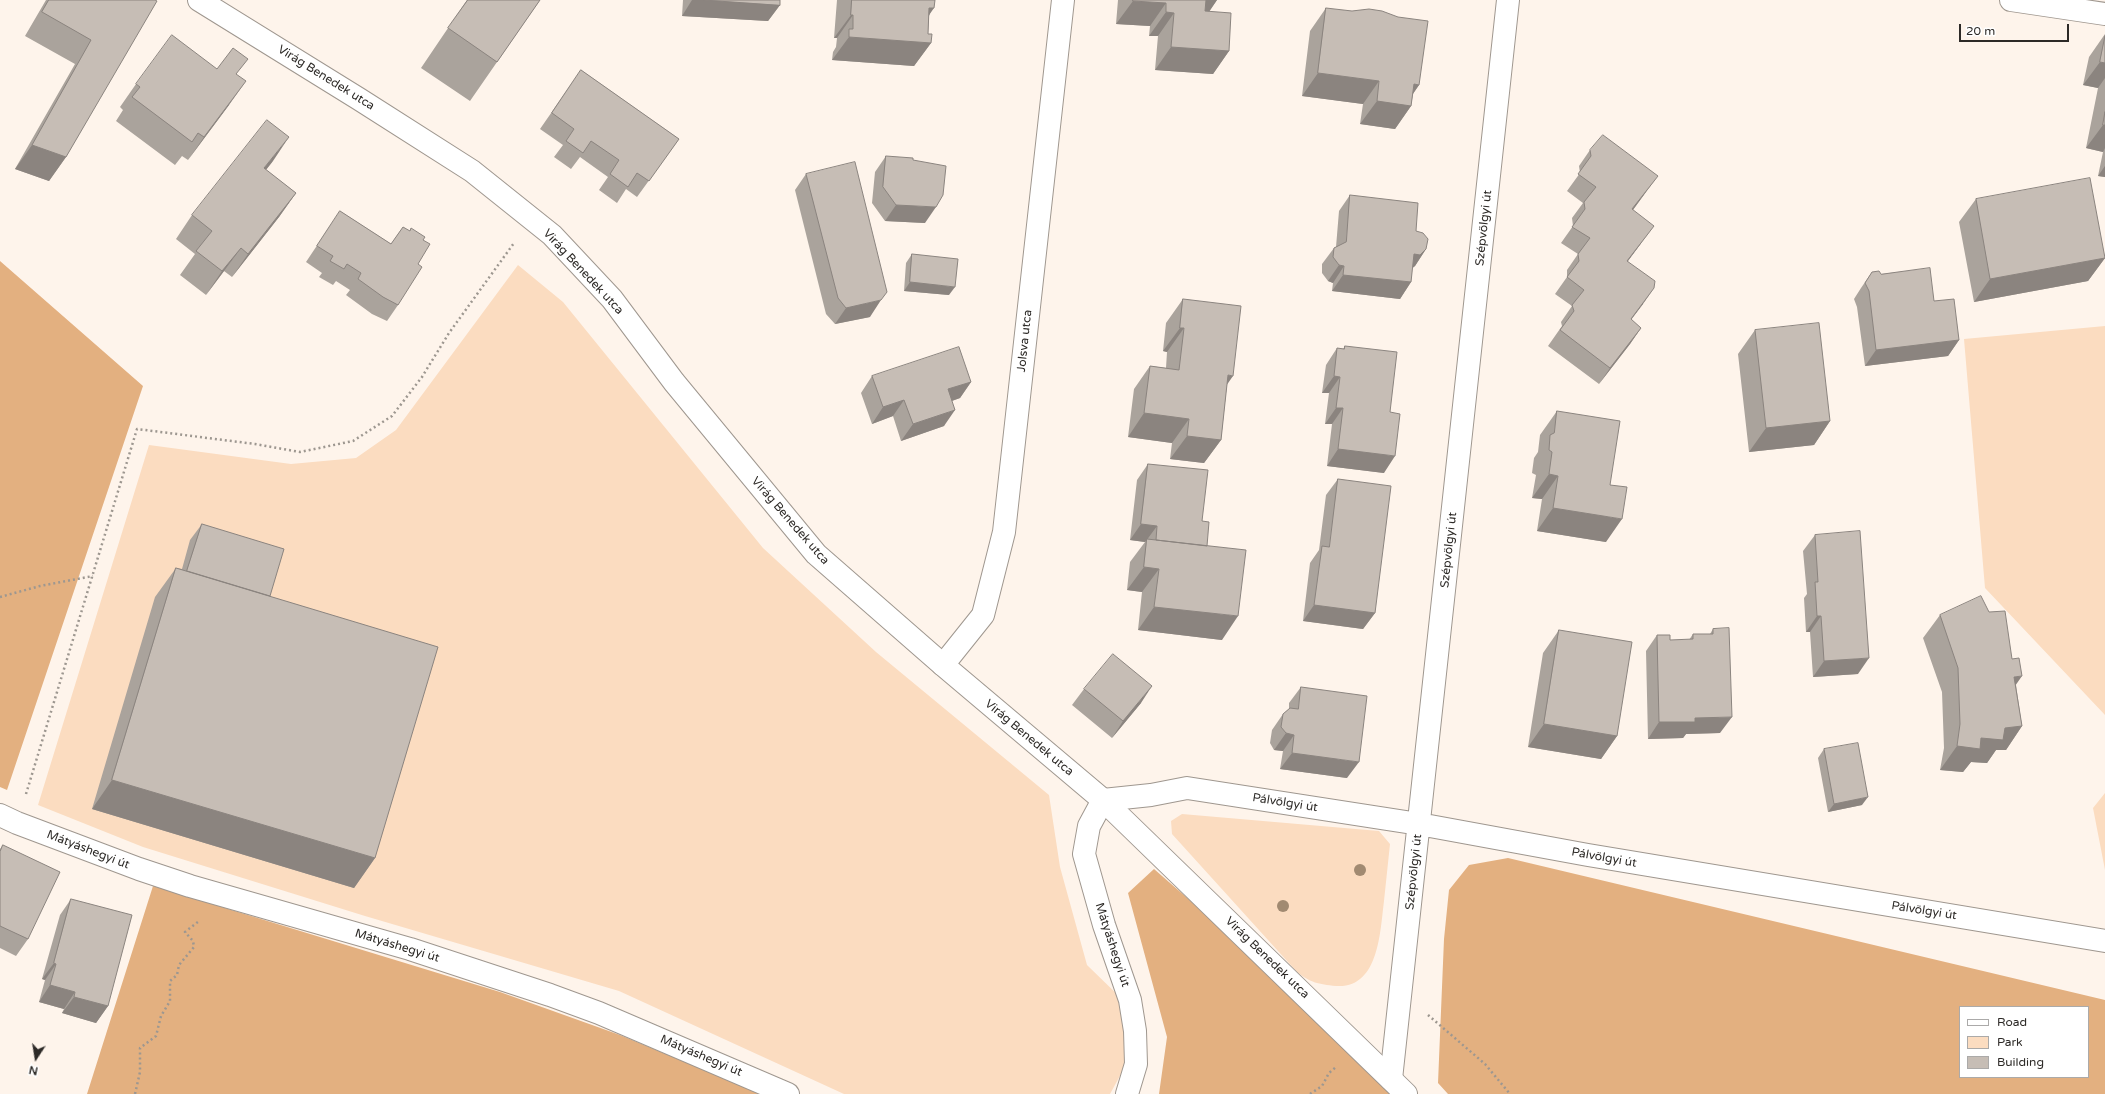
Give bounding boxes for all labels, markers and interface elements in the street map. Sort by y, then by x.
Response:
scale bar [1961,16,2071,42]
text: 20 m [1966,24,1995,38]
street label: Virág Benedek utca [275,42,377,114]
street label: Szépvölgyi út [1473,189,1495,267]
street label: Virág Benedek utca [540,226,626,318]
street label: Jolsva utca [1015,309,1035,373]
street label: Virág Benedek utca [748,474,832,568]
street label: Szépvölgyi út [1438,511,1460,589]
street label: Virág Benedek utca [982,697,1076,779]
street label: Pálvölgyi út [1251,791,1319,815]
street label: Mátyáshegyi út [44,828,132,872]
street label: Szépvölgyi út [1403,833,1425,911]
street label: Pálvölgyi út [1570,845,1638,871]
street label: Pálvölgyi út [1890,899,1958,923]
street label: Mátyáshegyi út [1092,901,1132,989]
street label: Virág Benedek utca [1222,914,1312,1002]
street label: Mátyáshegyi út [353,926,441,966]
legend [1959,1006,2089,1078]
text: Road [1997,1015,2027,1029]
street label: Mátyáshegyi út [658,1032,744,1080]
text: Park [1997,1035,2023,1049]
north arrow [16,1038,56,1078]
text: Building [1997,1055,2044,1069]
text: N [28,1063,39,1078]

